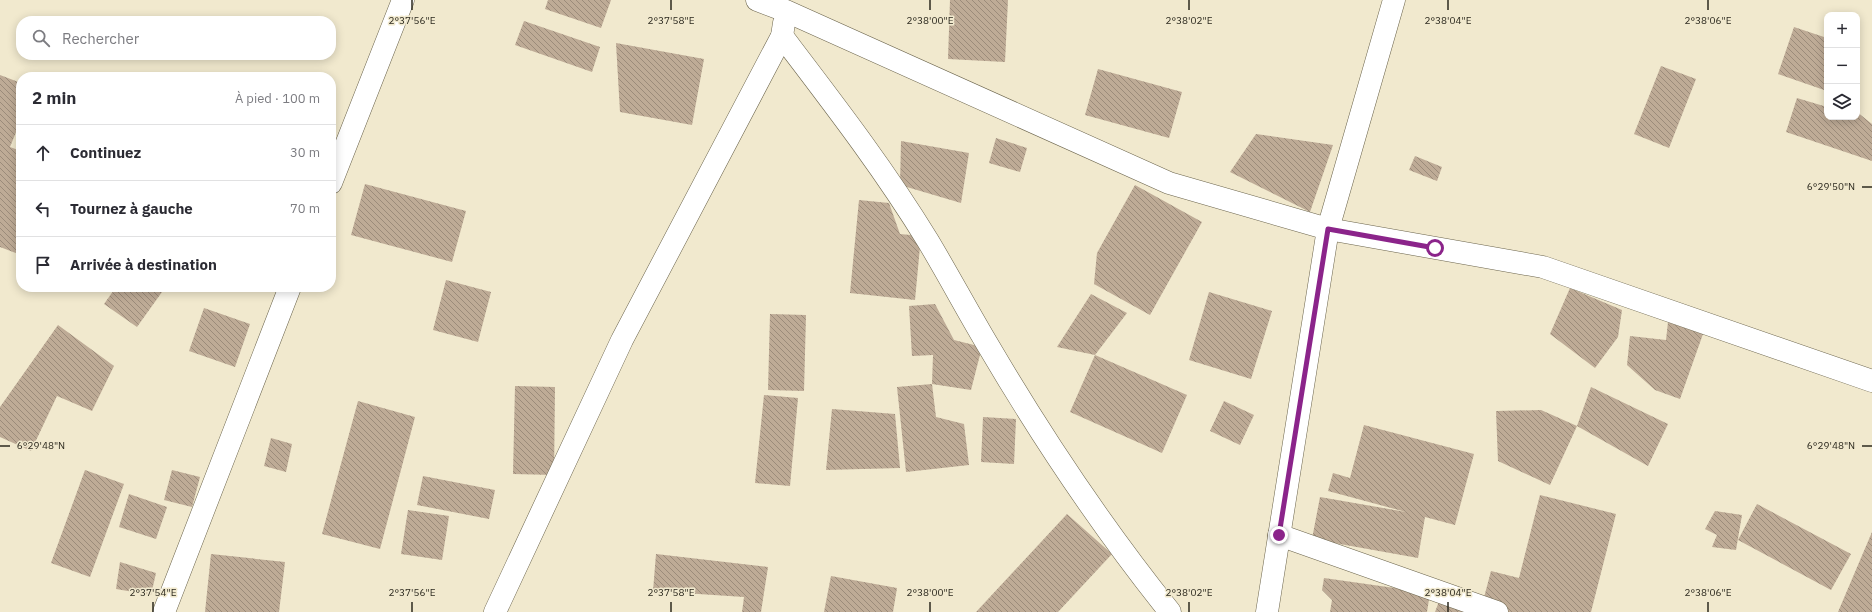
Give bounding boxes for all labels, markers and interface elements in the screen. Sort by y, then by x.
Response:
map controls [1824,12,1860,120]
button: + [1824,12,1860,48]
text: 2°37'56"E [388,14,436,27]
text: 2°37'58"E [647,14,695,27]
text: 2°38'00"E [906,14,954,27]
text: 2°38'02"E [1165,14,1213,27]
text: 2°38'04"E [1424,14,1472,27]
text: 2°38'06"E [1684,14,1732,27]
search box [16,16,336,60]
icon: search [30,27,52,49]
text: Rechercher [62,29,139,48]
button: − [1824,48,1860,84]
button: layers [1824,84,1860,120]
text: 2 min [32,87,76,109]
text: À pied · 100 m [235,90,320,107]
icon: ahead [32,142,54,164]
text: Continuez [70,143,141,162]
text: 30 m [290,144,320,161]
text: 6°29'50"N [1807,180,1855,193]
icon: left [32,198,54,220]
text: Tournez à gauche [70,199,193,218]
text: 70 m [290,200,320,217]
route start [1426,239,1444,257]
icon: arrive [32,254,54,276]
text: Arrivée à destination [70,255,217,274]
text: 6°29'48"N [17,439,65,452]
text: 6°29'48"N [1807,439,1855,452]
route end [1270,526,1288,544]
text: 2°37'54"E [129,586,177,599]
text: 2°37'56"E [388,586,436,599]
text: 2°37'58"E [647,586,695,599]
text: 2°38'00"E [906,586,954,599]
text: 2°38'02"E [1165,586,1213,599]
text: 2°38'04"E [1424,586,1472,599]
text: 2°38'06"E [1684,586,1732,599]

